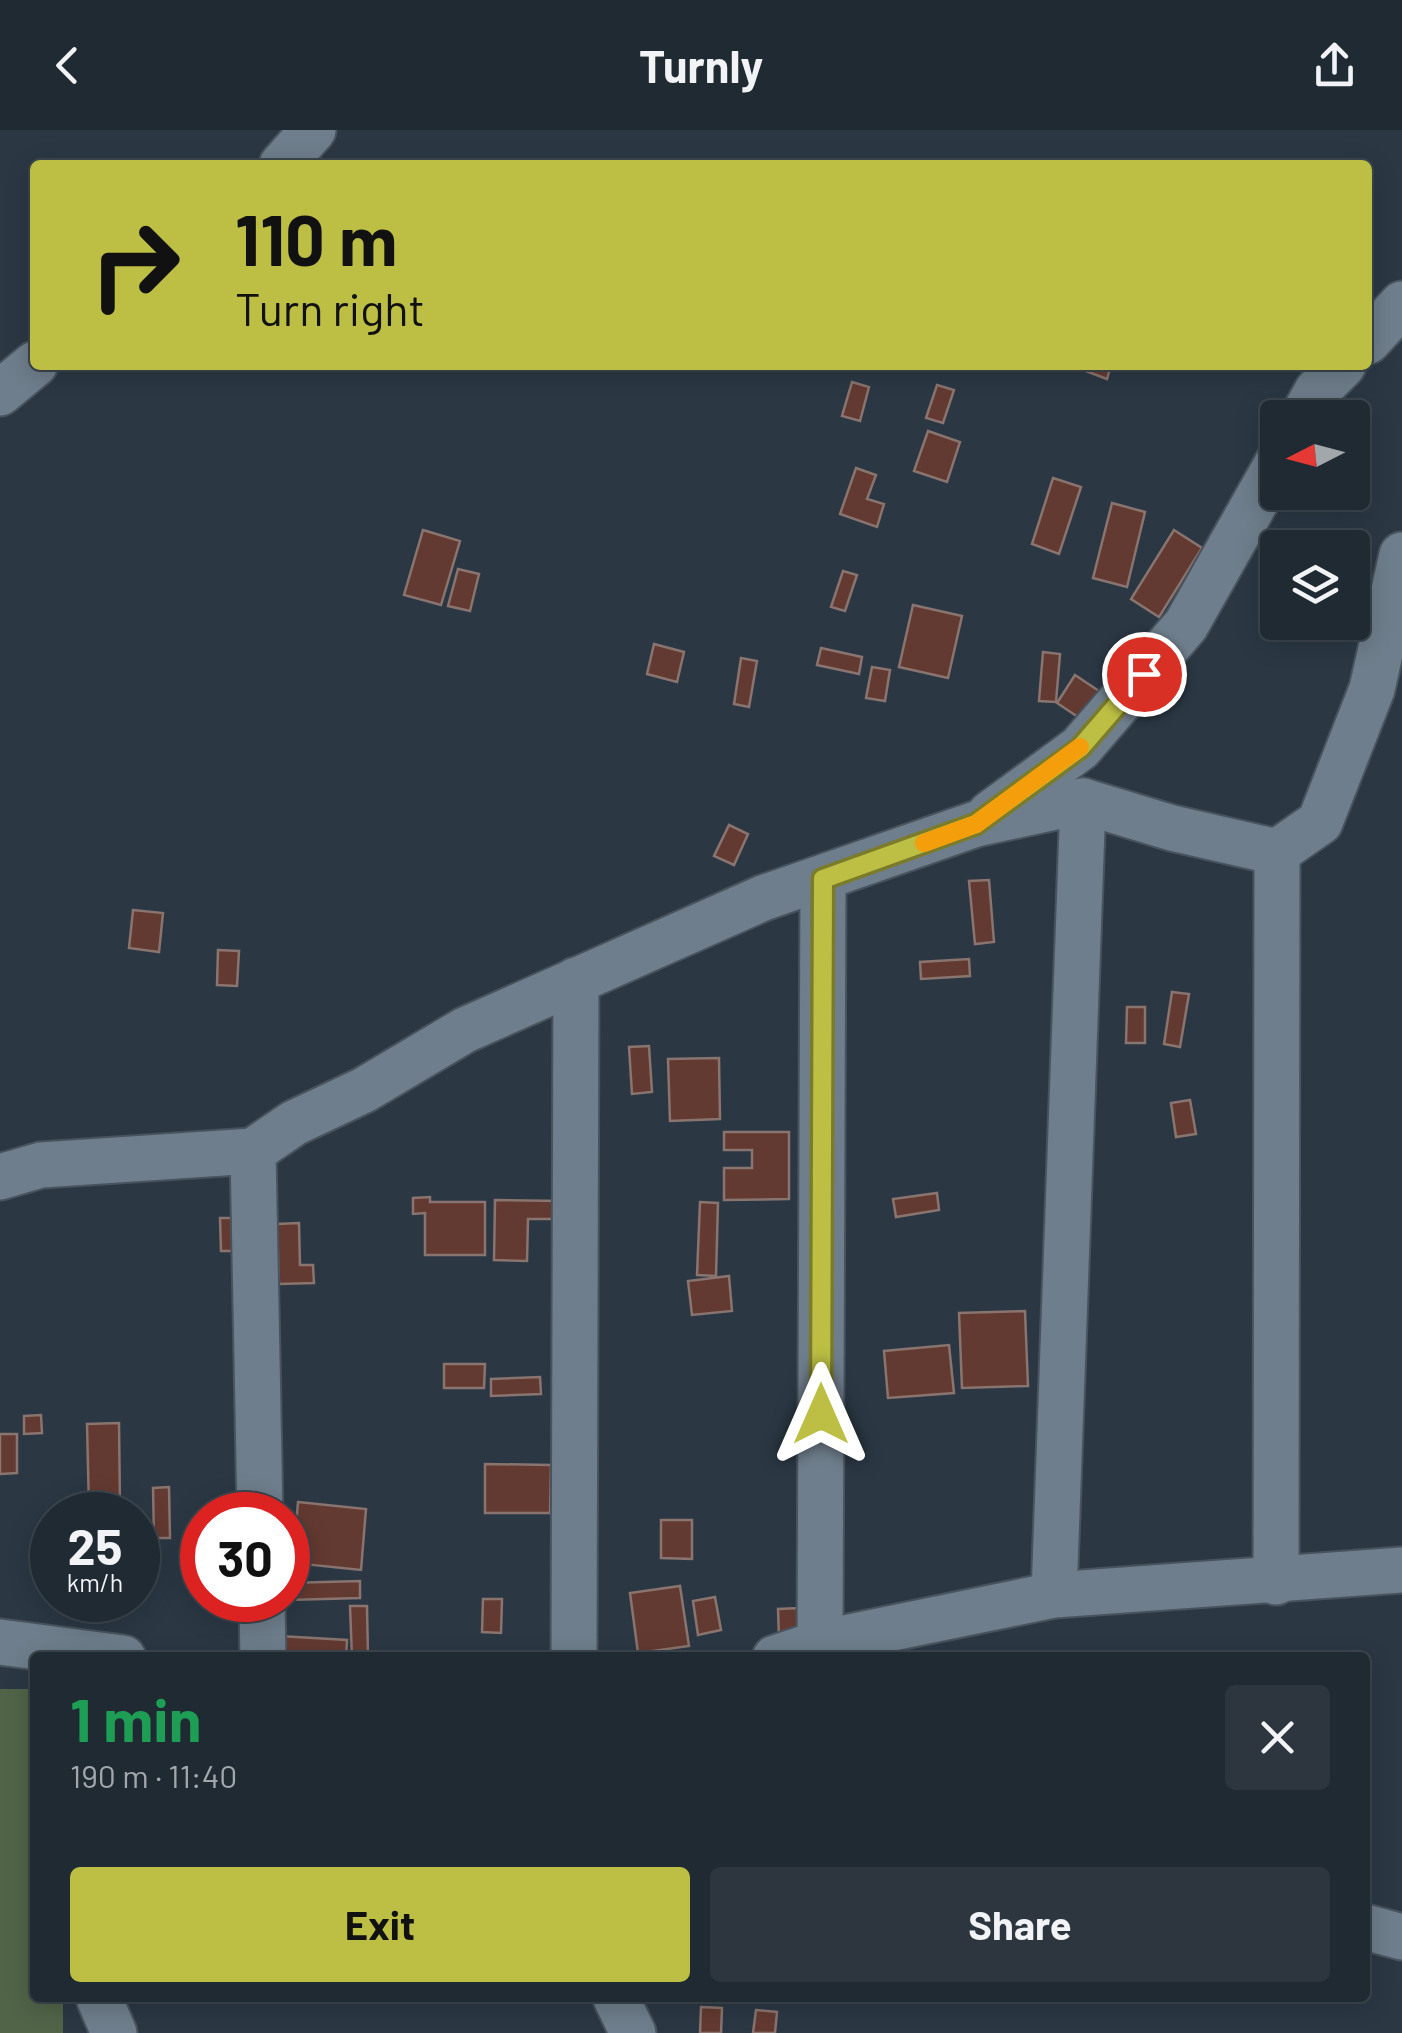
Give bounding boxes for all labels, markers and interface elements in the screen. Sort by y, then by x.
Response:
icon: back [40,38,95,93]
text: Turnly [639,38,763,92]
icon: share [1307,38,1362,93]
text: 110 m [235,196,397,280]
icon: right [70,200,200,330]
text: Turn right [235,281,425,335]
north arrow [1260,400,1370,510]
map controls [1260,400,1370,640]
button: layers [1260,530,1370,640]
pin [1102,632,1187,717]
icon: arrive [1117,647,1172,702]
position arrow [769,1362,873,1466]
speed limit sign: 30 [180,1492,310,1622]
text: 25 [68,1515,122,1575]
text: km/h [67,1567,123,1597]
text: 1 min [70,1682,201,1754]
button: close [1225,1685,1330,1790]
text: 190 m · 11:40 [70,1756,237,1794]
button: Exit [70,1867,690,1982]
button: Share [710,1867,1330,1982]

